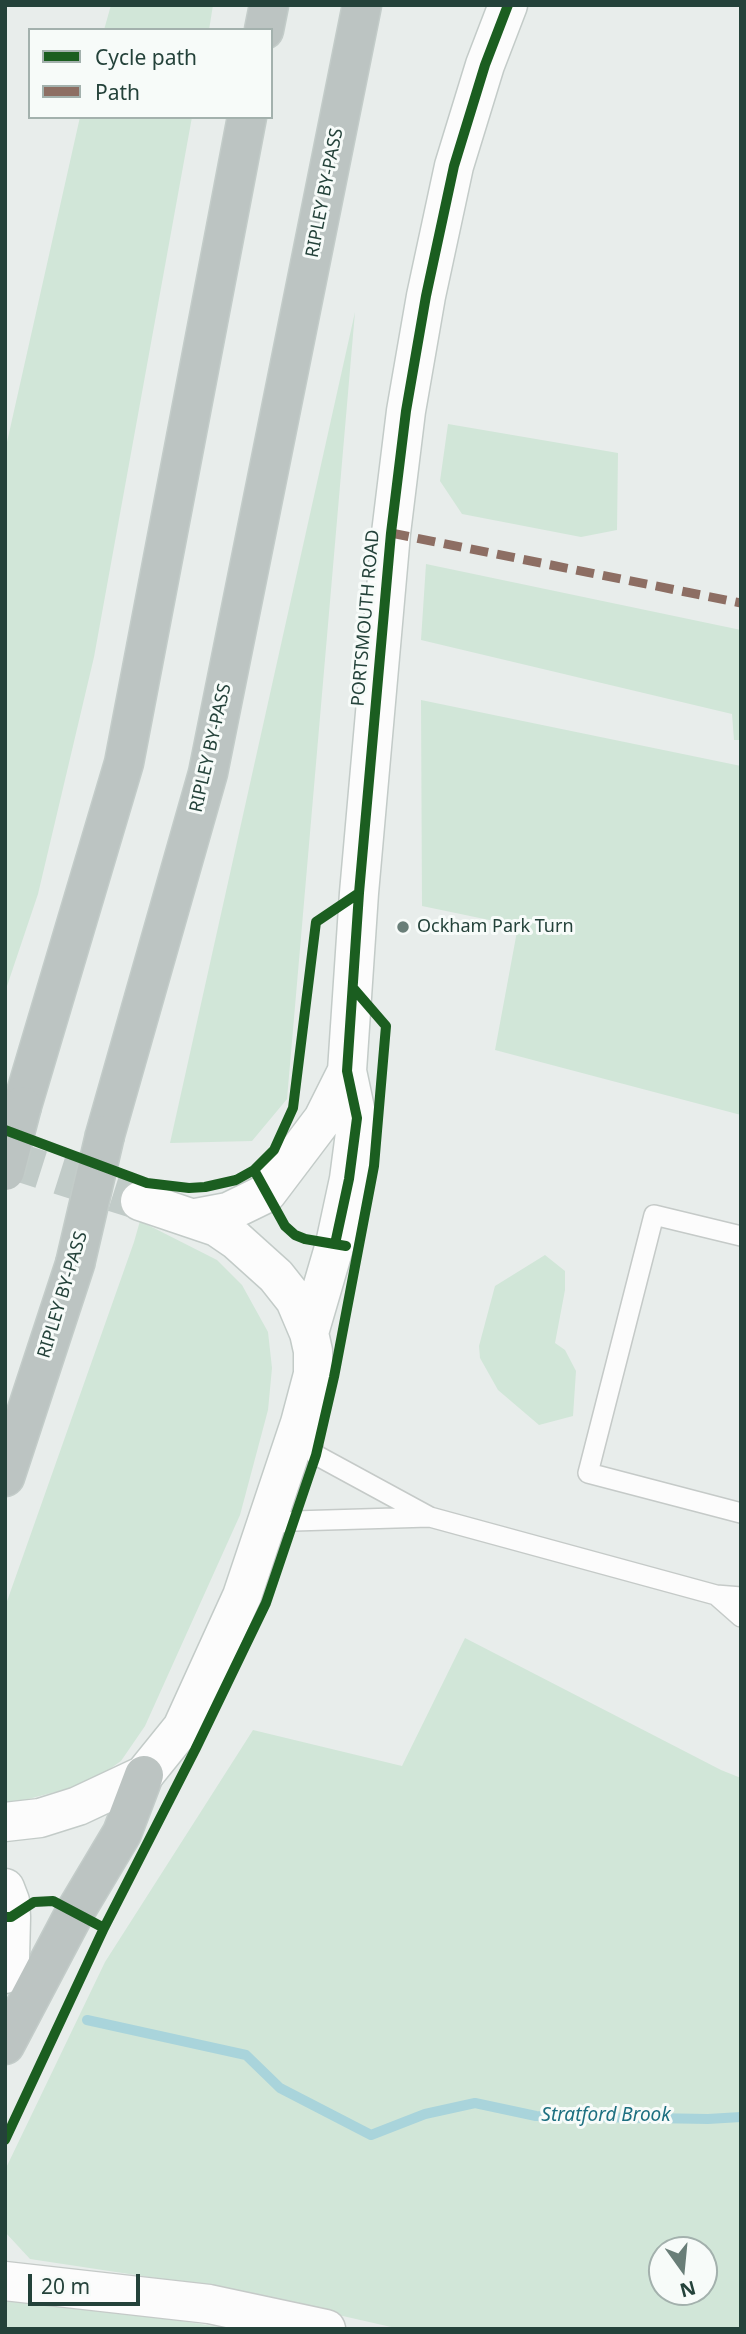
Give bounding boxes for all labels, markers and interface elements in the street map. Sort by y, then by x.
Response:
legend [28,28,273,119]
text: Cycle path [95,43,197,71]
text: Path [95,78,140,106]
street label: RIPLEY BY-PASS [302,126,348,260]
street label: PORTSMOUTH ROAD [348,529,384,707]
street label: RIPLEY BY-PASS [186,682,236,814]
place label: Ockham Park Turn [417,916,574,938]
marker: Ockham Park Turn [395,919,411,935]
street label: RIPLEY BY-PASS [33,1229,93,1361]
water label: Stratford Brook [541,2105,671,2127]
north arrow [648,2236,718,2306]
scale bar [32,2260,144,2304]
text: 20 m [41,2272,90,2300]
text: N [677,2275,699,2304]

